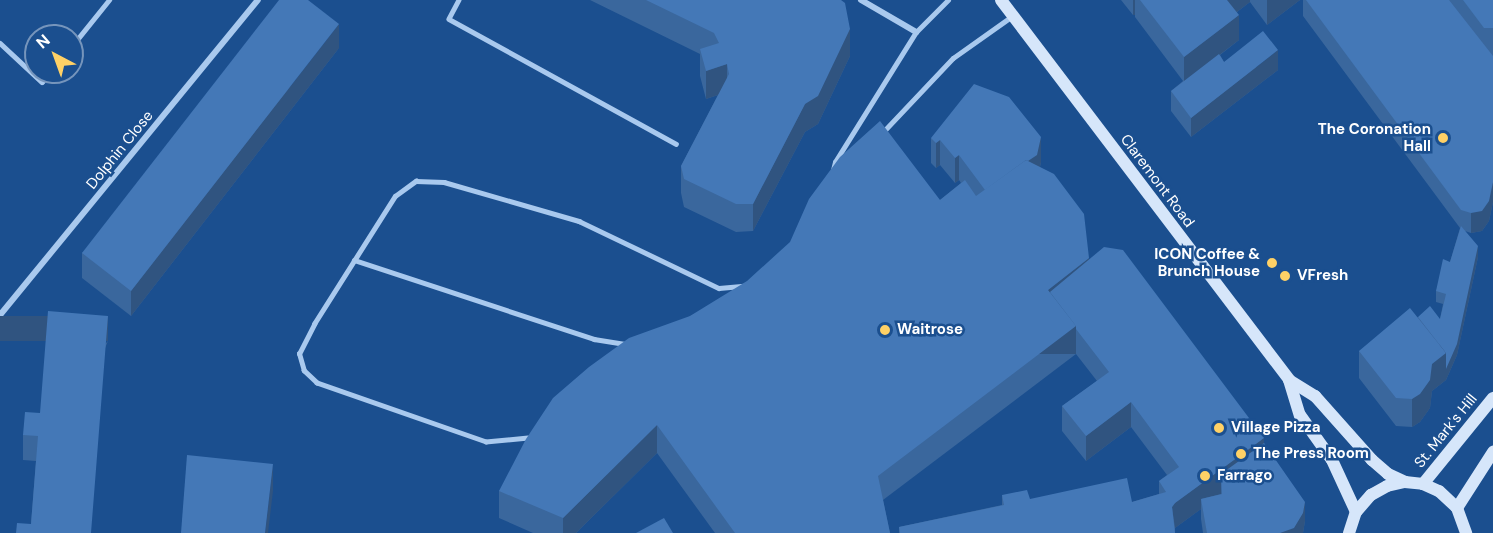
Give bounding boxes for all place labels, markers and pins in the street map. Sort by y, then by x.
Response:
place label: The Coronation Hall [1318,120,1431,155]
marker: The Coronation Hall [1436,131,1450,145]
place label: ICON Coffee & Brunch House [1154,245,1260,280]
marker: ICON Coffee & Brunch House [1265,256,1279,270]
place label: VFresh [1297,267,1348,285]
marker: VFresh [1278,269,1292,283]
place label: Waitrose [897,321,963,339]
marker: Waitrose [878,323,892,337]
place label: Village Pizza [1231,419,1321,437]
marker: Village Pizza [1212,421,1226,435]
place label: The Press Room [1253,445,1369,463]
marker: The Press Room [1234,447,1248,461]
place label: Farrago [1217,467,1272,485]
marker: Farrago [1198,469,1212,483]

